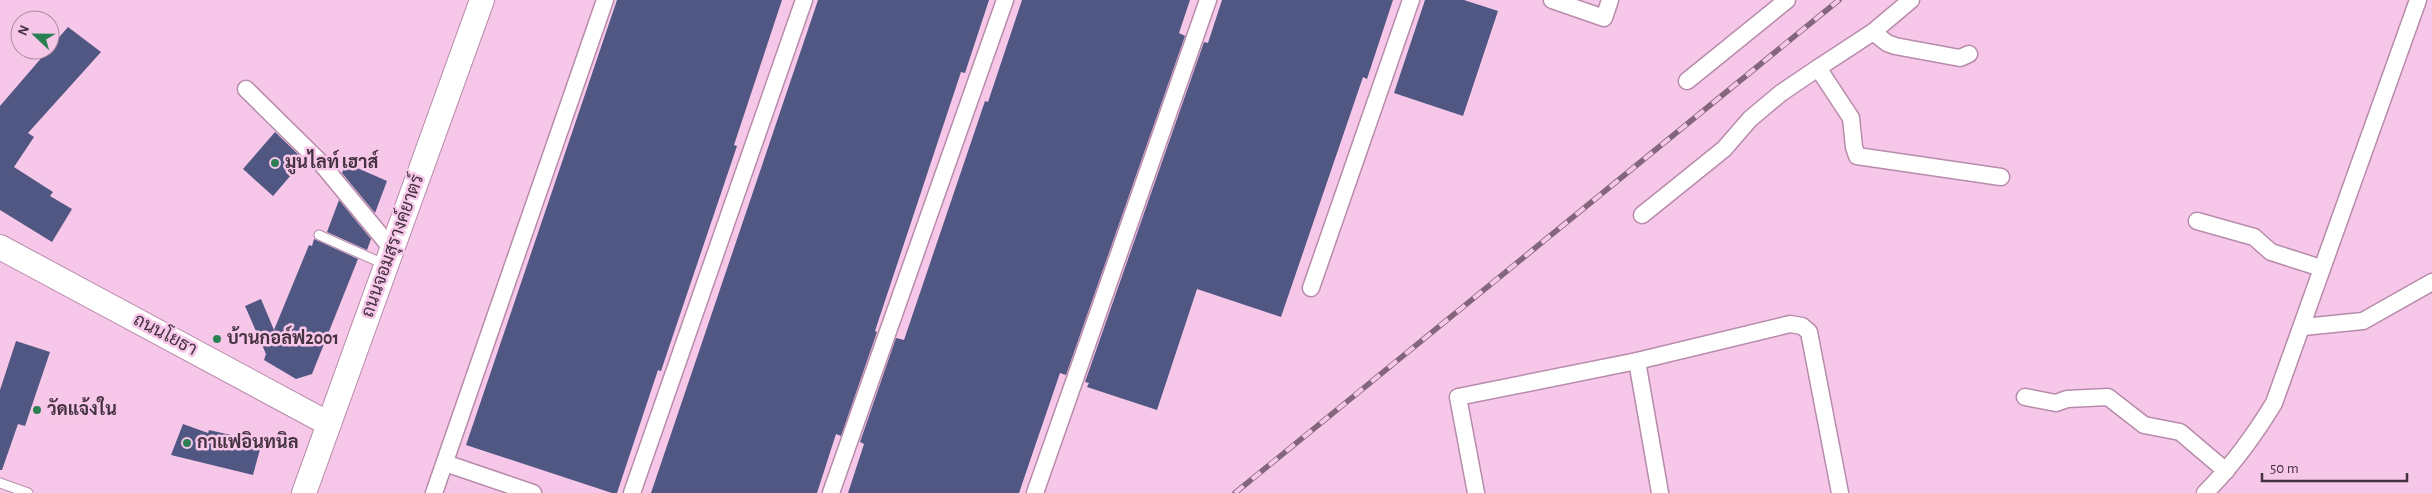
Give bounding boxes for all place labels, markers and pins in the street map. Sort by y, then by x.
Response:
place label: มูนไลท์ เฮาส์ [285,149,379,175]
marker: มูนไลท์ เฮาส์ [269,157,281,169]
place label: บ้านกอล์ฟ2001 [227,325,339,348]
marker: บ้านกอล์ฟ2001 [211,333,223,345]
place label: วัดแจ้งใน [47,396,117,419]
marker: วัดแจ้งใน [31,404,43,416]
place label: กาแฟอินทนิล [197,430,299,452]
marker: กาแฟอินทนิล [181,437,193,449]

